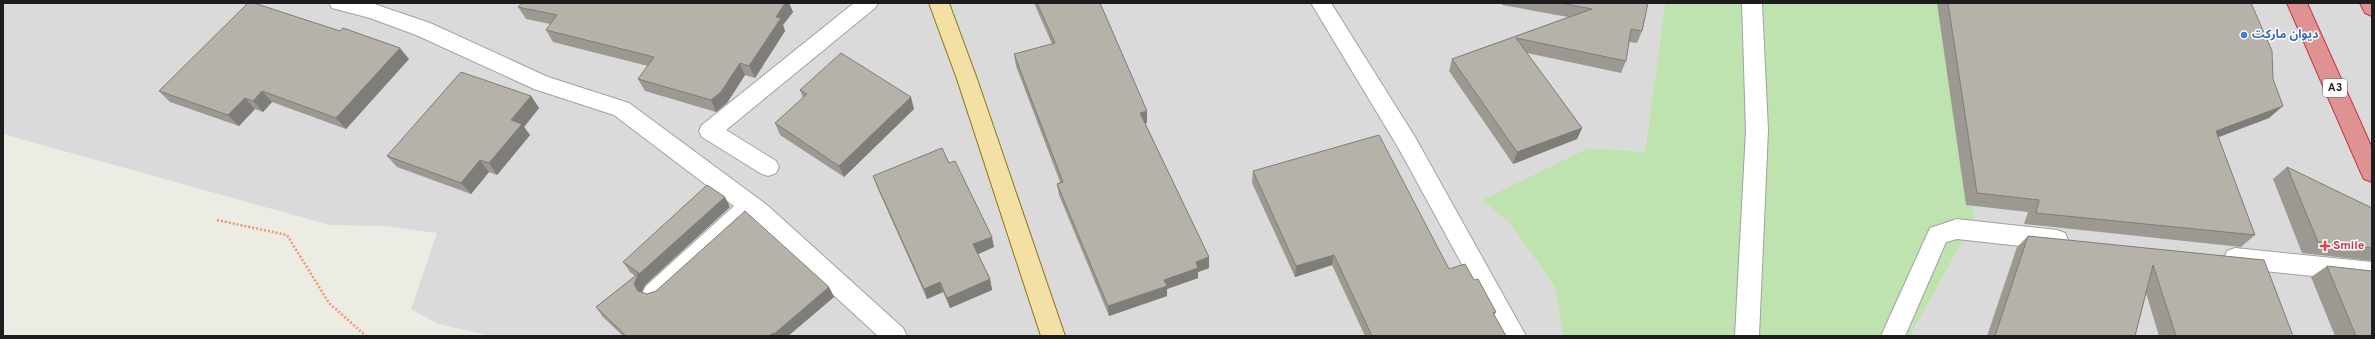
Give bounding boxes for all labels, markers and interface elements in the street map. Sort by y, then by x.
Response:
place label: ديوان ماركت [2252,27,2318,43]
marker: ديوان ماركت [2239,30,2249,40]
road number: A3 [2323,79,2347,97]
place label: Smile [2333,238,2365,254]
marker: Smile [2320,241,2330,251]

